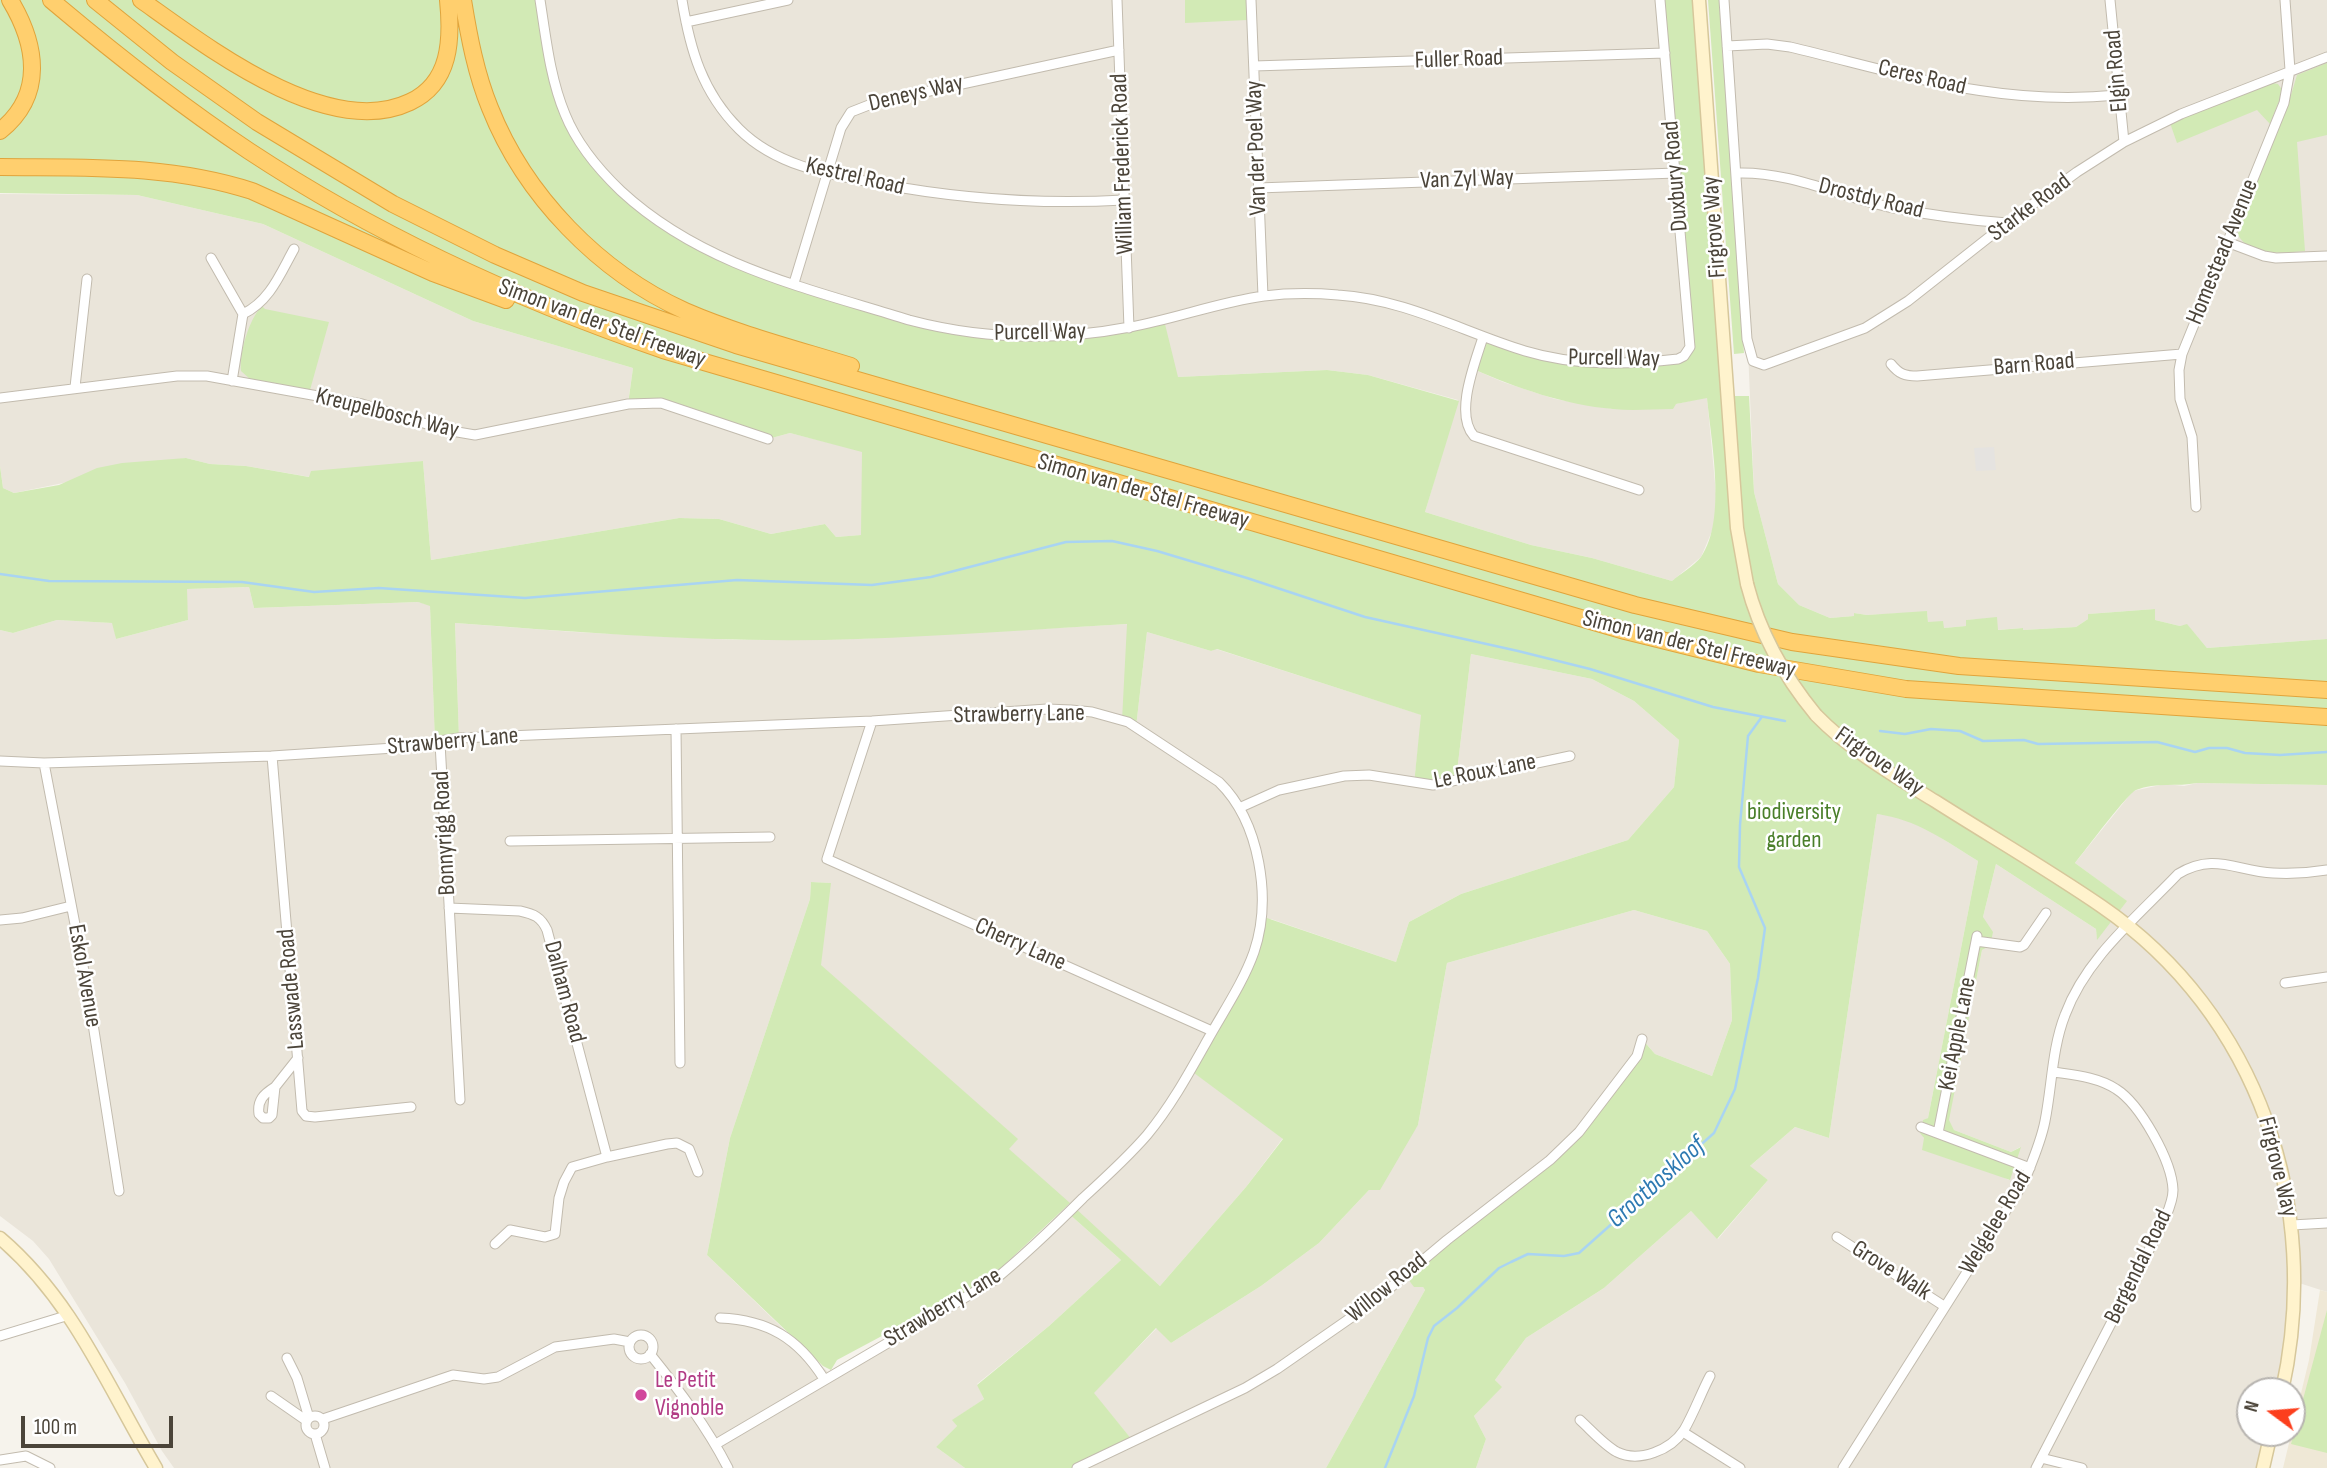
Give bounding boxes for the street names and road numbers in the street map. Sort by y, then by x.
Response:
street label: Elgin Road [2099,29,2135,113]
street label: Fuller Road [1414,44,1504,76]
street label: Ceres Road [1875,54,1969,102]
street label: Deneys Way [866,69,966,119]
street label: William Frederick Road [1105,73,1141,255]
street label: Van der Poel Way [1240,80,1274,216]
street label: Duxbury Road [1657,119,1695,233]
street label: Kestrel Road [803,152,907,202]
street label: Van Zyl Way [1420,164,1514,196]
street label: Starke Road [1983,168,2077,248]
street label: Drostdy Road [1816,172,1926,226]
street label: Firgrove Way [1697,175,1733,279]
street label: Homestead Avenue [2181,175,2265,329]
street label: Simon van der Stel Freeway [494,273,710,375]
street label: Purcell Way [994,318,1086,348]
street label: Purcell Way [1568,344,1660,374]
street label: Barn Road [1992,347,2076,383]
street label: Kreupelbosch Way [312,382,462,446]
street label: Simon van der Stel Freeway [1034,448,1252,536]
street label: Simon van der Stel Freeway [1580,605,1798,685]
street label: Strawberry Lane [953,699,1085,731]
street label: Firgrove Way [1829,721,1929,803]
street label: Strawberry Lane [386,722,520,762]
street label: Le Roux Lane [1431,748,1539,796]
street label: Bonnyrigg Road [427,770,463,896]
street label: Cherry Lane [970,912,1070,978]
street label: Eskol Avenue [61,922,107,1030]
street label: Lasswade Road [272,927,312,1051]
street label: Dalham Road [537,938,591,1046]
street label: Kei Apple Lane [1933,975,1983,1093]
street label: Firgrove Way [2251,1114,2303,1220]
street label: Welgelee Road [1954,1166,2038,1280]
street label: Bergendal Road [2099,1205,2179,1329]
street label: Grove Walk [1846,1235,1936,1307]
street label: Willow Road [1341,1247,1433,1329]
street label: Strawberry Lane [879,1262,1007,1354]

